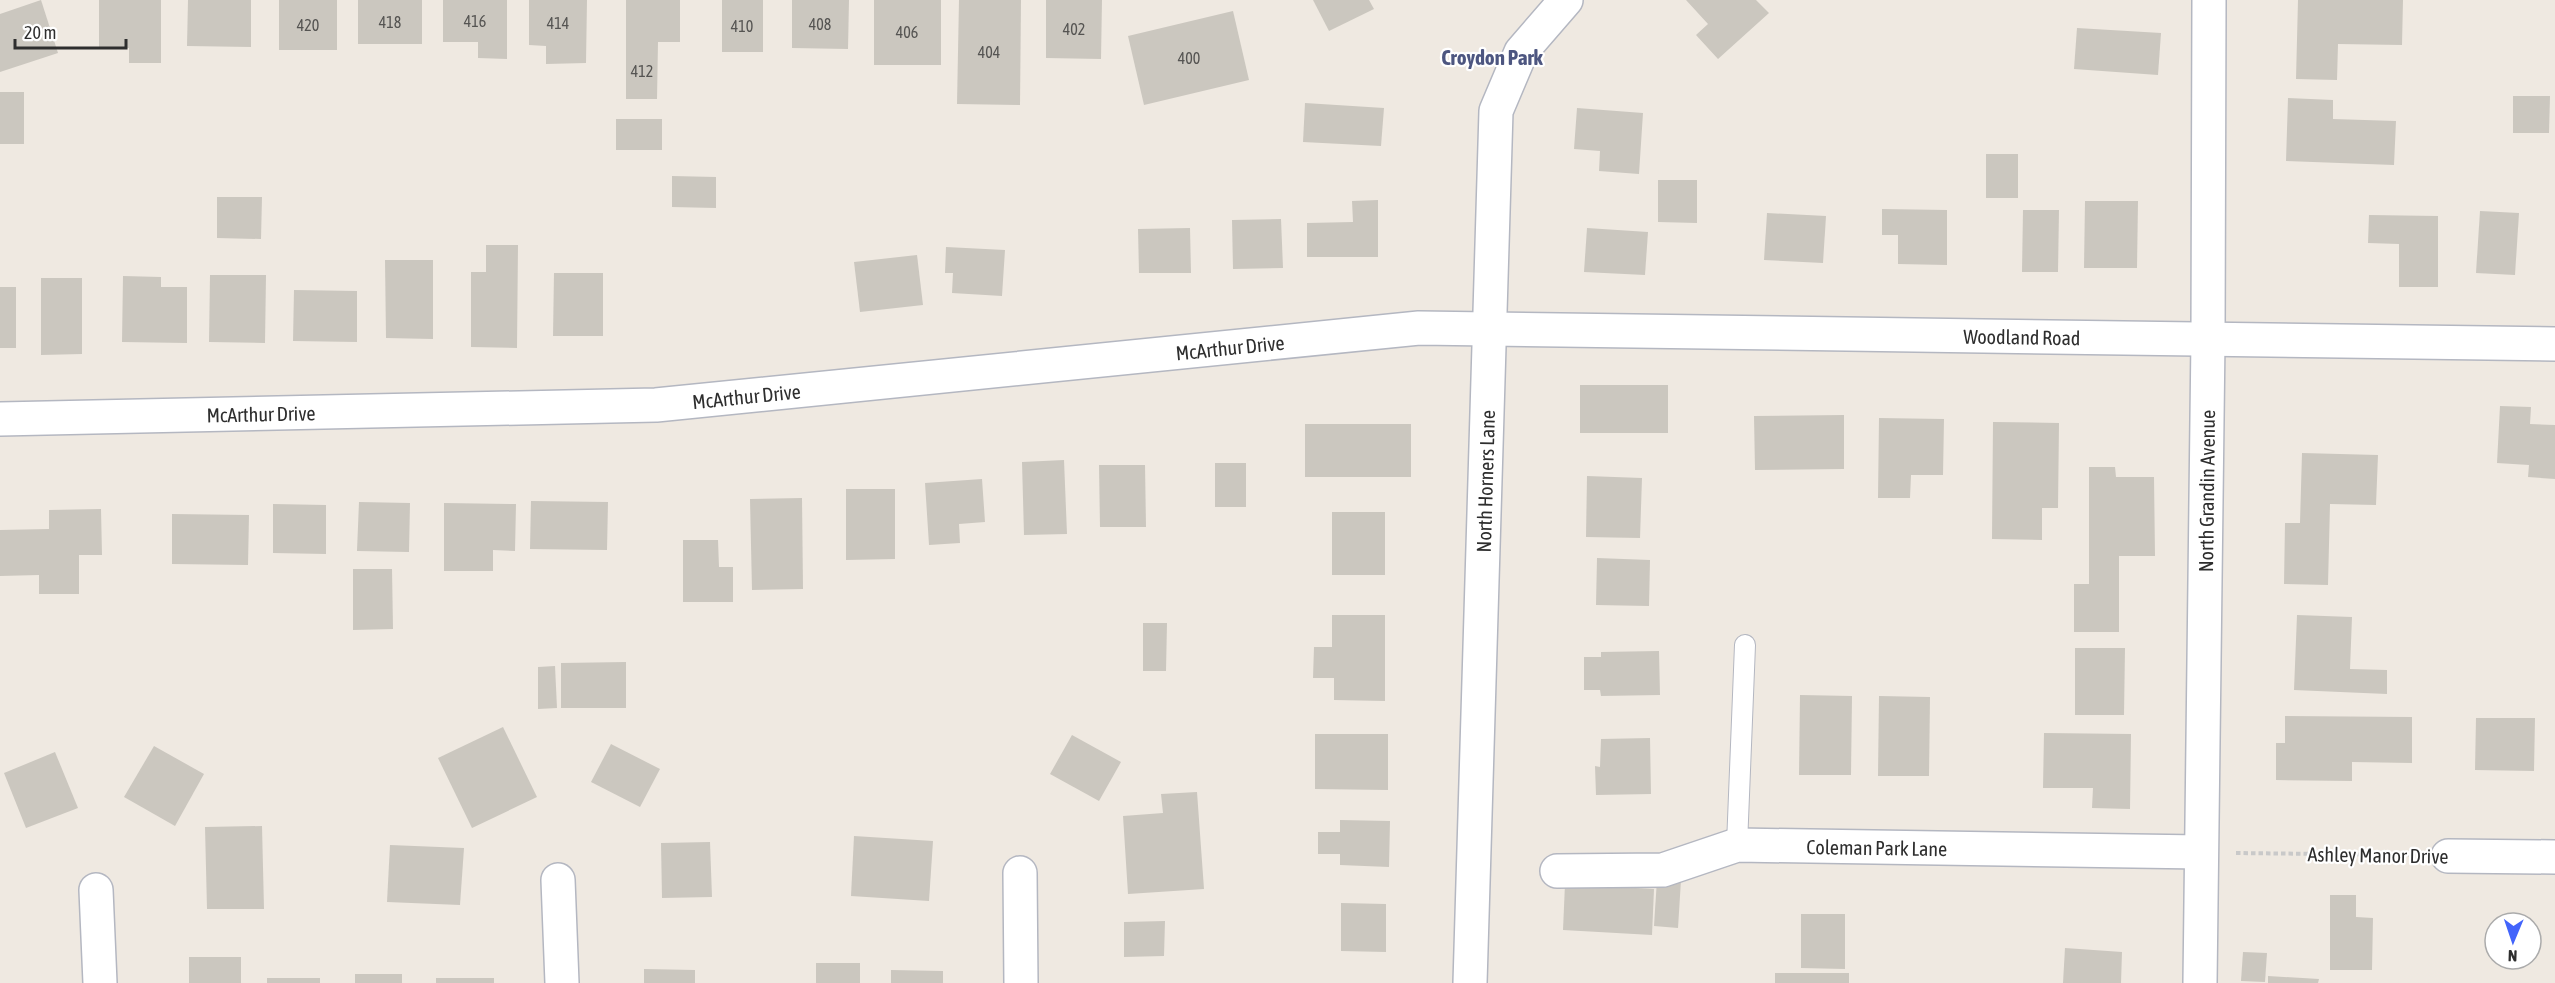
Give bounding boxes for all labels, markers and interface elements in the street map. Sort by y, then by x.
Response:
scale bar [15,12,126,50]
house number: 416 [464,12,486,30]
house number: 418 [379,13,401,31]
house number: 414 [547,14,569,32]
house number: 408 [809,15,831,33]
house number: 420 [297,16,319,34]
house number: 410 [731,17,753,35]
house number: 402 [1063,20,1085,38]
text: 20 m [24,22,56,43]
house number: 406 [896,23,918,41]
house number: 404 [978,43,1000,61]
district label: Croydon Park [1441,45,1544,69]
house number: 400 [1178,49,1200,67]
house number: 412 [631,62,653,80]
street label: Woodland Road [1963,324,2081,349]
street label: McArthur Drive [1175,330,1285,364]
street label: McArthur Drive [691,379,802,413]
street label: McArthur Drive [206,401,316,426]
street label: North Horners Lane [1471,410,1499,553]
street label: North Grandin Avenue [2194,410,2219,572]
street label: Coleman Park Lane [1806,835,1947,860]
street label: Ashley Manor Drive [2307,842,2449,868]
north arrow [2483,911,2543,971]
text: N [2507,947,2518,965]

